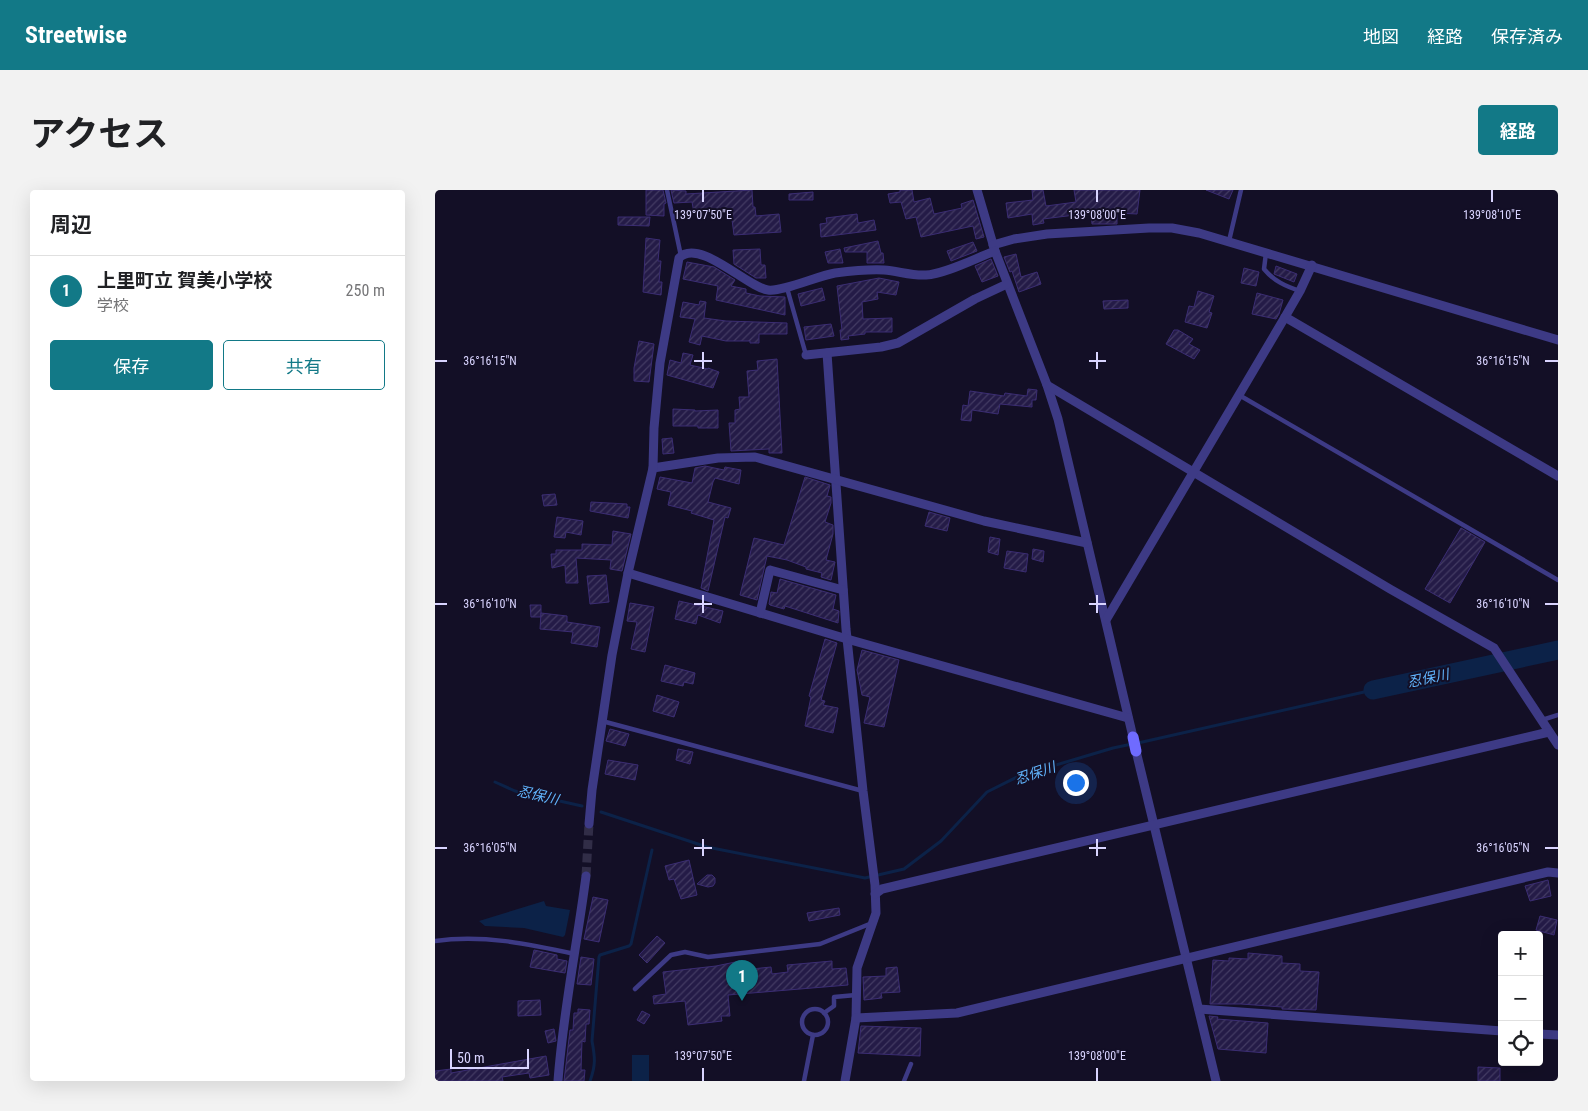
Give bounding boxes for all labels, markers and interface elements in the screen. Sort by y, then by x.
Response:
text: Streetwise [25,21,127,49]
text: 地図 [1363,26,1399,47]
text: 経路 [1427,26,1463,47]
text: 保存済み [1491,26,1563,47]
button: 経路 [1478,105,1558,155]
text: アクセス [30,114,168,155]
text: 139°07'50"E [674,208,732,222]
text: 139°08'00"E [1068,208,1126,222]
text: 139°08'10"E [1463,208,1521,222]
text: 周辺 [50,213,92,237]
text: 上里町立 賀美小学校 [97,269,272,292]
text: 1 [62,281,70,300]
text: 250 m [346,281,385,300]
text: 学校 [97,296,129,315]
button: 保存 [50,340,213,390]
button: 共有 [223,340,385,390]
text: 36°16'15"N [463,354,517,368]
text: 36°16'15"N [1476,354,1530,368]
text: 36°16'10"N [463,597,517,611]
text: 36°16'10"N [1476,597,1530,611]
water label: 忍保川 [1406,665,1452,690]
water label: 忍保川 [1013,758,1059,787]
your location [1063,770,1089,796]
water label: 忍保川 [516,782,562,808]
text: 36°16'05"N [463,841,517,855]
text: 36°16'05"N [1476,841,1530,855]
map controls [1498,931,1543,1066]
button: + [1498,931,1543,976]
pin: 1 [726,960,758,1001]
button: − [1498,976,1543,1021]
button: locate [1498,1021,1543,1066]
scale bar [450,1046,529,1069]
text: 139°07'50"E [674,1049,732,1063]
text: 139°08'00"E [1068,1049,1126,1063]
text: 50 m [457,1050,485,1066]

